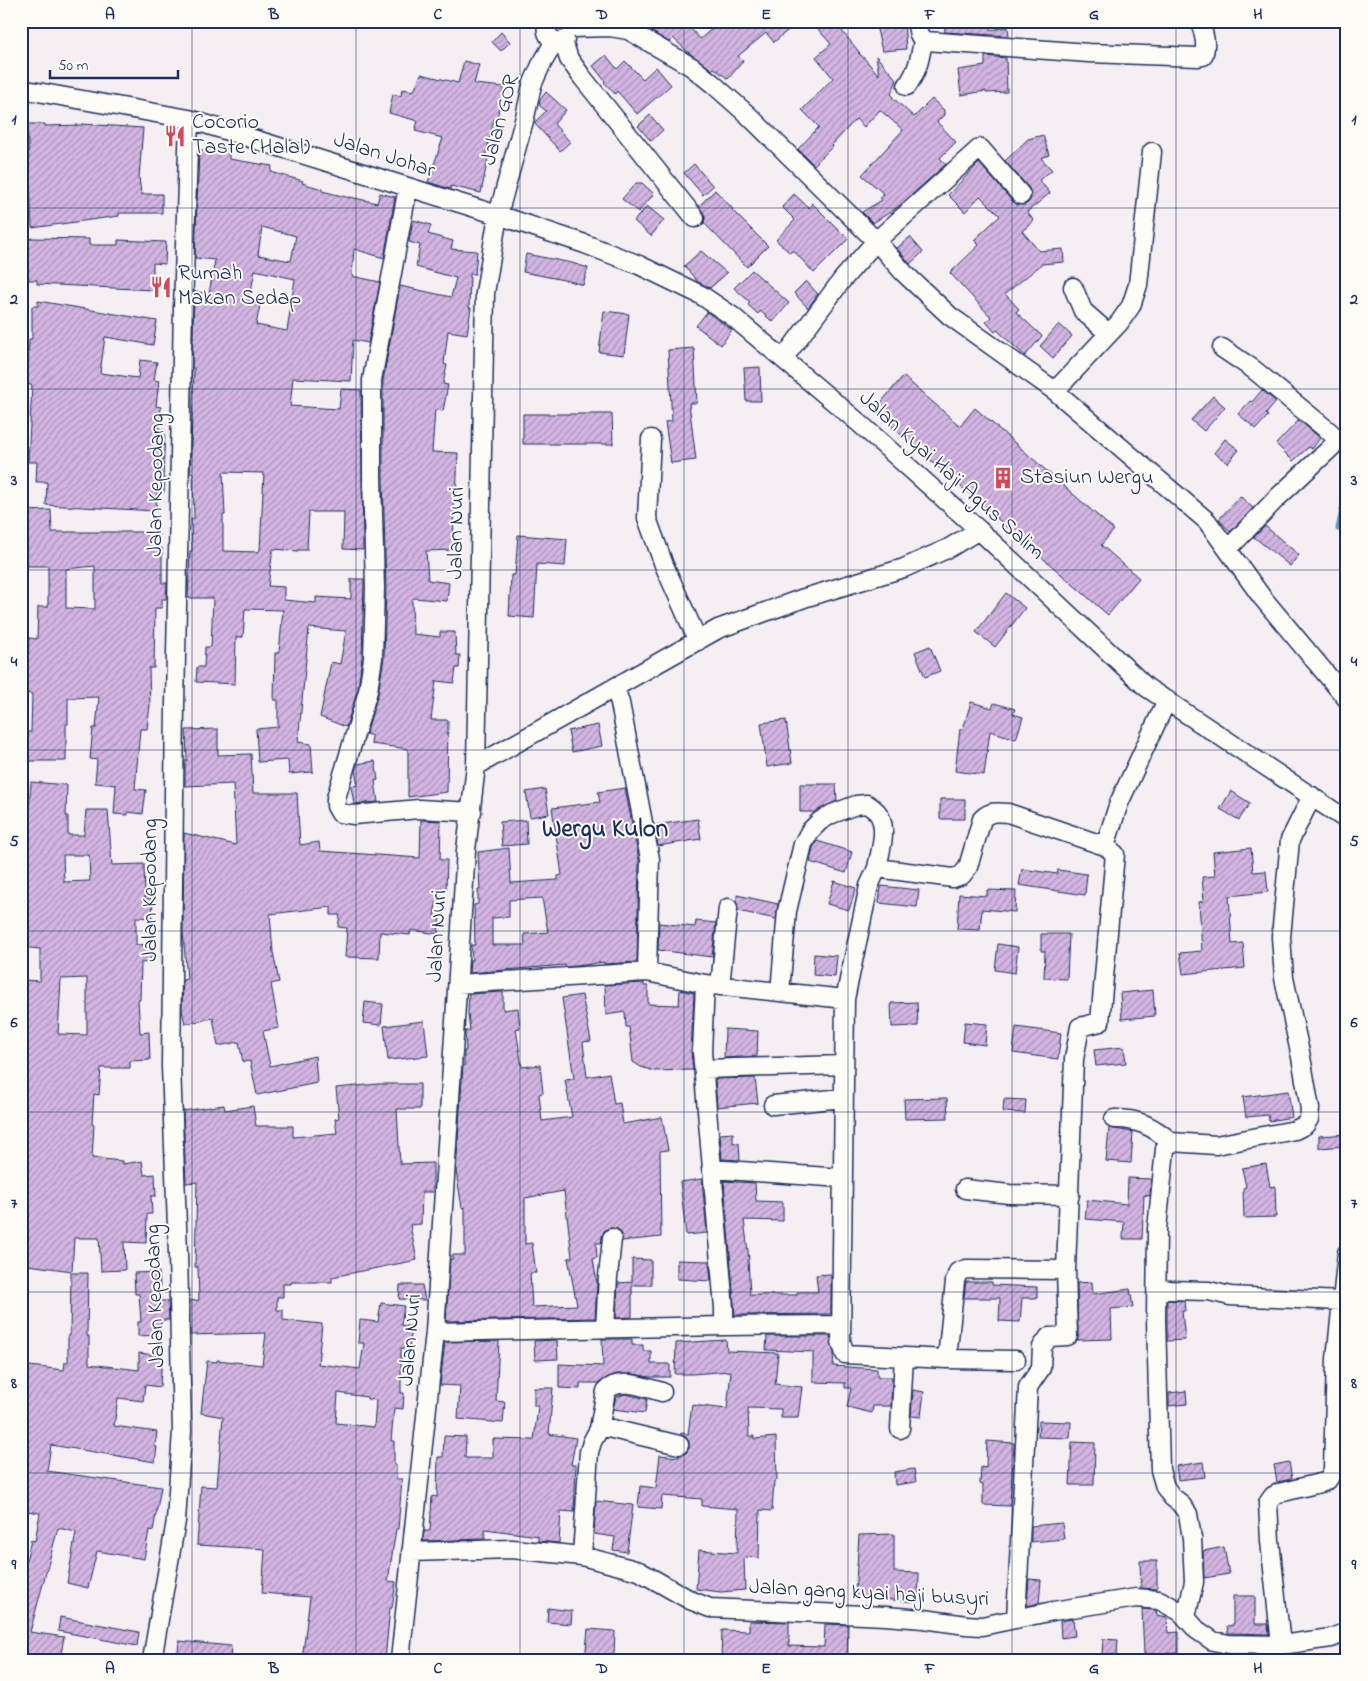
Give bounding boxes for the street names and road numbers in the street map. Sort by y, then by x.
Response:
street label: Jalan GOR [474,70,529,169]
street label: Jalan Johar [329,125,439,188]
street label: Jalan Kyai Haji Agus Salim [850,384,1051,569]
street label: Jalan Kepodang [140,413,175,557]
street label: Jalan Nuri [440,486,474,580]
street label: Jalan Kepodang [135,818,168,962]
street label: Jalan Nuri [420,889,456,983]
street label: Jalan Kepodang [138,1224,175,1368]
street label: Jalan Nuri [391,1292,431,1388]
street label: Jalan gang kyai haji busyri [748,1572,990,1617]

